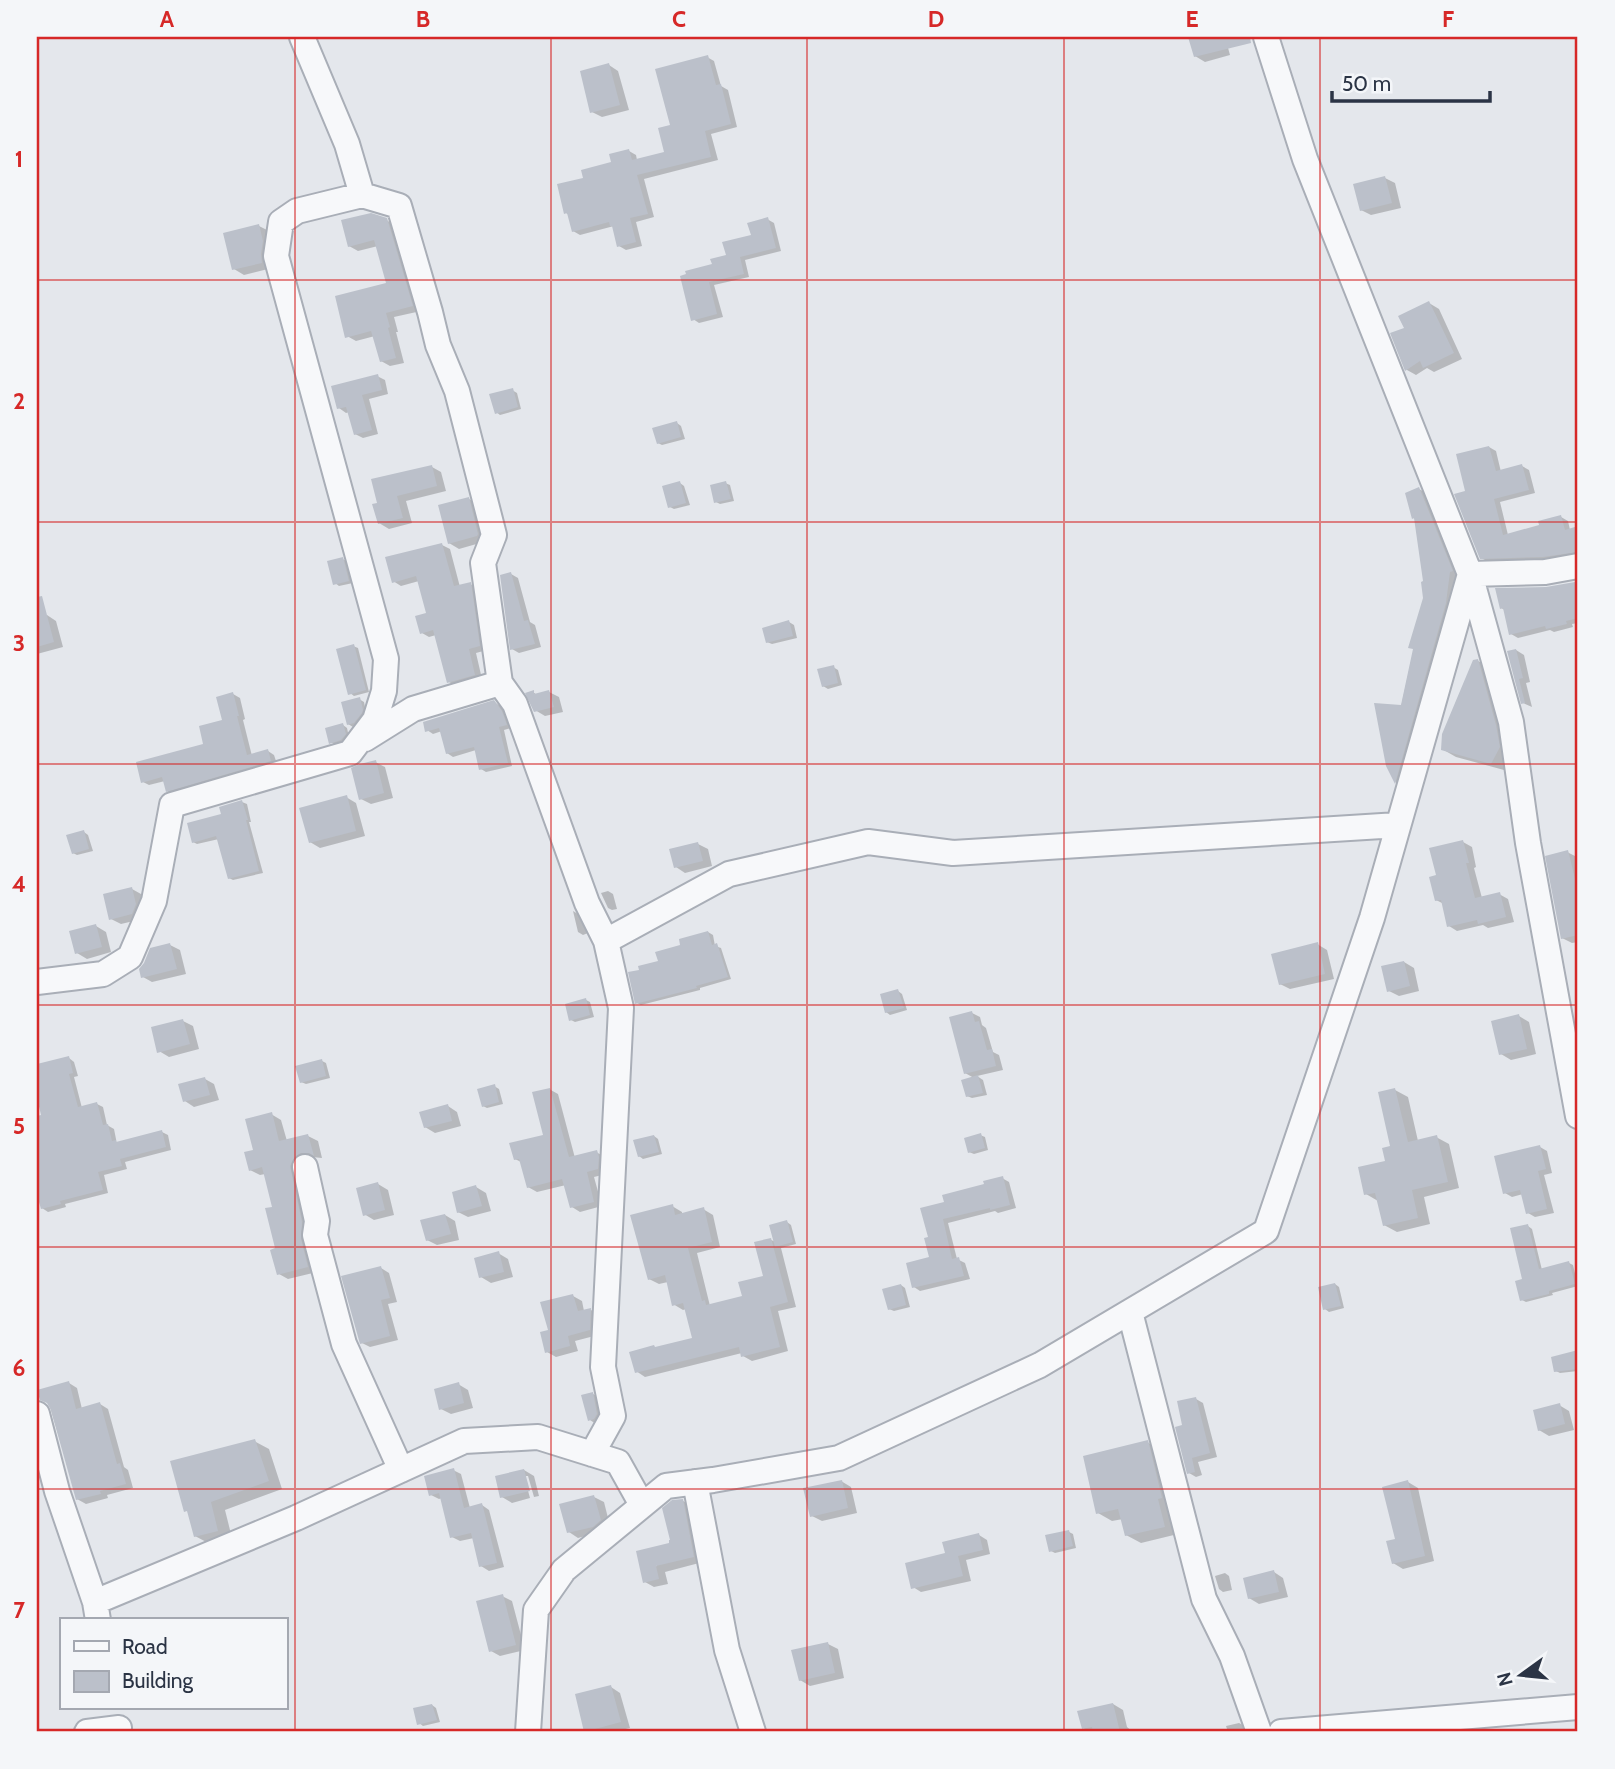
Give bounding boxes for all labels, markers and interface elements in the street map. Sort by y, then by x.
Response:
text: A [160,5,175,33]
text: B [416,5,430,33]
text: C [672,5,686,33]
text: D [928,5,944,33]
text: E [1185,5,1199,33]
text: F [1442,5,1454,33]
scale bar [1332,60,1489,104]
text: 50 m [1342,71,1391,96]
text: 1 [15,145,23,173]
text: 2 [13,387,25,415]
text: 3 [13,629,25,657]
text: 4 [12,870,26,898]
text: 5 [13,1112,25,1140]
text: 6 [13,1354,25,1382]
text: 7 [13,1596,25,1624]
legend [60,1618,287,1710]
text: Road [122,1634,168,1659]
north arrow [1486,1640,1556,1710]
text: Building [122,1668,194,1693]
text: N [1492,1670,1518,1689]

